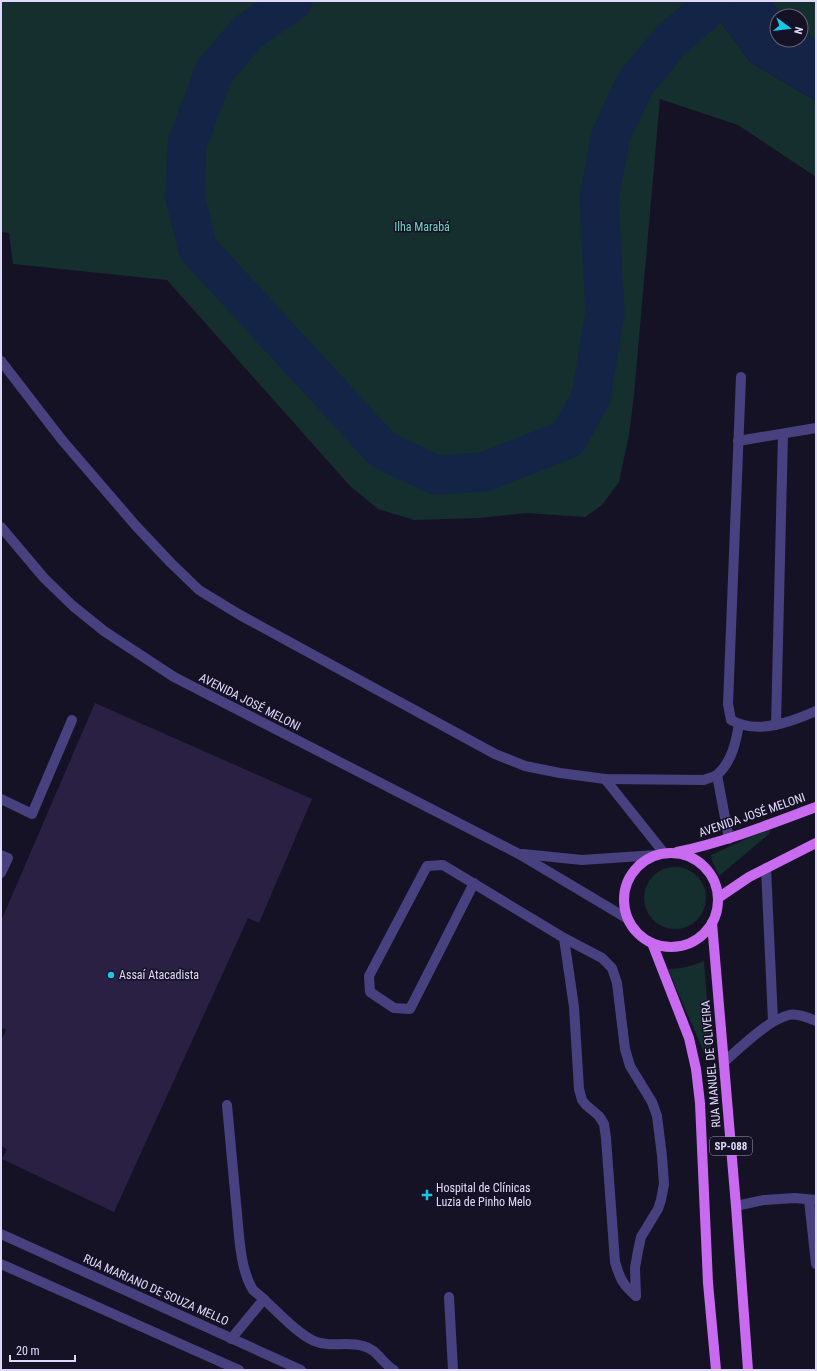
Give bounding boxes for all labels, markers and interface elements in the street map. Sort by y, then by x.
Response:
north arrow [769,8,809,48]
text: N [791,26,805,36]
park label: Ilha Marabá [394,220,450,234]
street label: AVENIDA JOSÉ MELONI [197,669,303,734]
street label: AVENIDA JOSÉ MELONI [696,789,807,840]
place label: Assaí Atacadista [119,968,199,982]
marker: Assaí Atacadista [106,970,116,980]
street label: RUA MANUEL DE OLIVEIRA [698,1000,724,1128]
road number: SP-088 [710,1137,752,1155]
place label: Hospital de Clínicas Luzia de Pinho Melo [436,1181,531,1209]
marker: Hospital de Clínicas Luzia de Pinho Melo [421,1189,433,1201]
street label: RUA MARIANO DE SOUZA MELLO [81,1252,231,1328]
scale bar [10,1337,75,1363]
text: 20 m [16,1344,40,1358]

